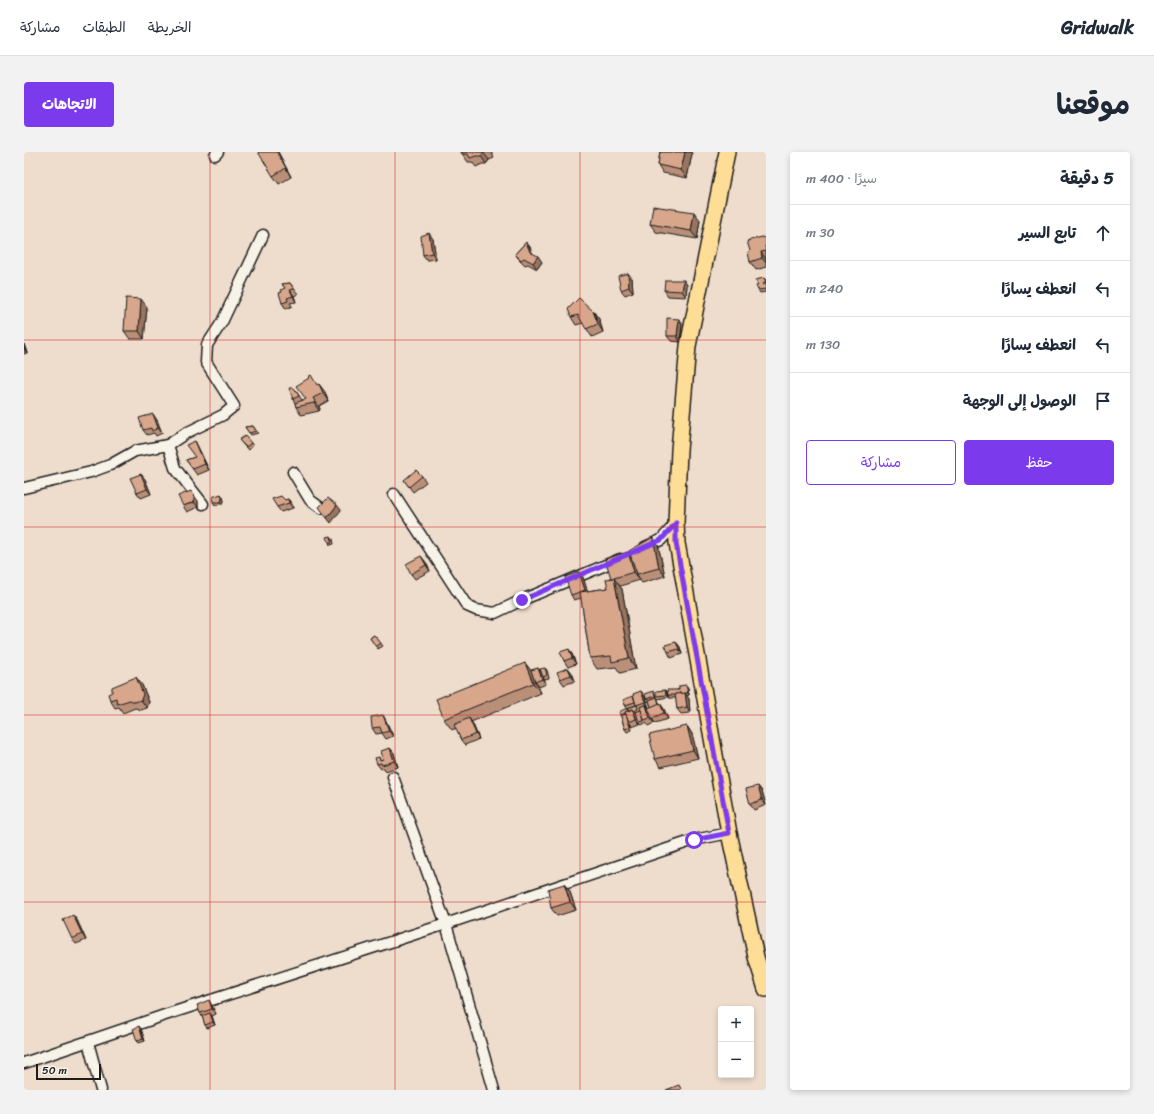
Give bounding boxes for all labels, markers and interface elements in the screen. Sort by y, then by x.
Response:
text: Gridwalk [1061,11,1134,44]
text: مشاركة [20,15,60,40]
text: الطبقات [82,15,126,40]
text: الخريطة [148,15,191,40]
text: موقعنا [1056,80,1130,129]
button: الاتجاهات [24,82,114,127]
text: 5 دقيقة [1060,163,1114,193]
text: سيرًا · 400 m [806,167,877,190]
text: تابع السير [1019,220,1076,246]
text: 30 m [806,221,835,244]
icon: ahead [1092,222,1114,244]
text: انعطف يسارًا [1001,276,1076,302]
text: 240 m [806,277,843,300]
icon: left [1092,278,1114,300]
text: انعطف يسارًا [1001,332,1076,358]
text: 130 m [806,333,840,356]
icon: left [1092,334,1114,356]
text: الوصول إلى الوجهة [963,388,1076,414]
icon: arrive [1092,390,1114,412]
button: مشاركة [806,440,956,485]
button: حفظ [964,440,1114,485]
route end [513,591,531,609]
route start [685,831,703,849]
map controls [718,1006,754,1078]
button: + [718,1006,754,1042]
button: − [718,1042,754,1078]
text: 50 m [42,1061,67,1080]
scale bar [36,1062,101,1081]

